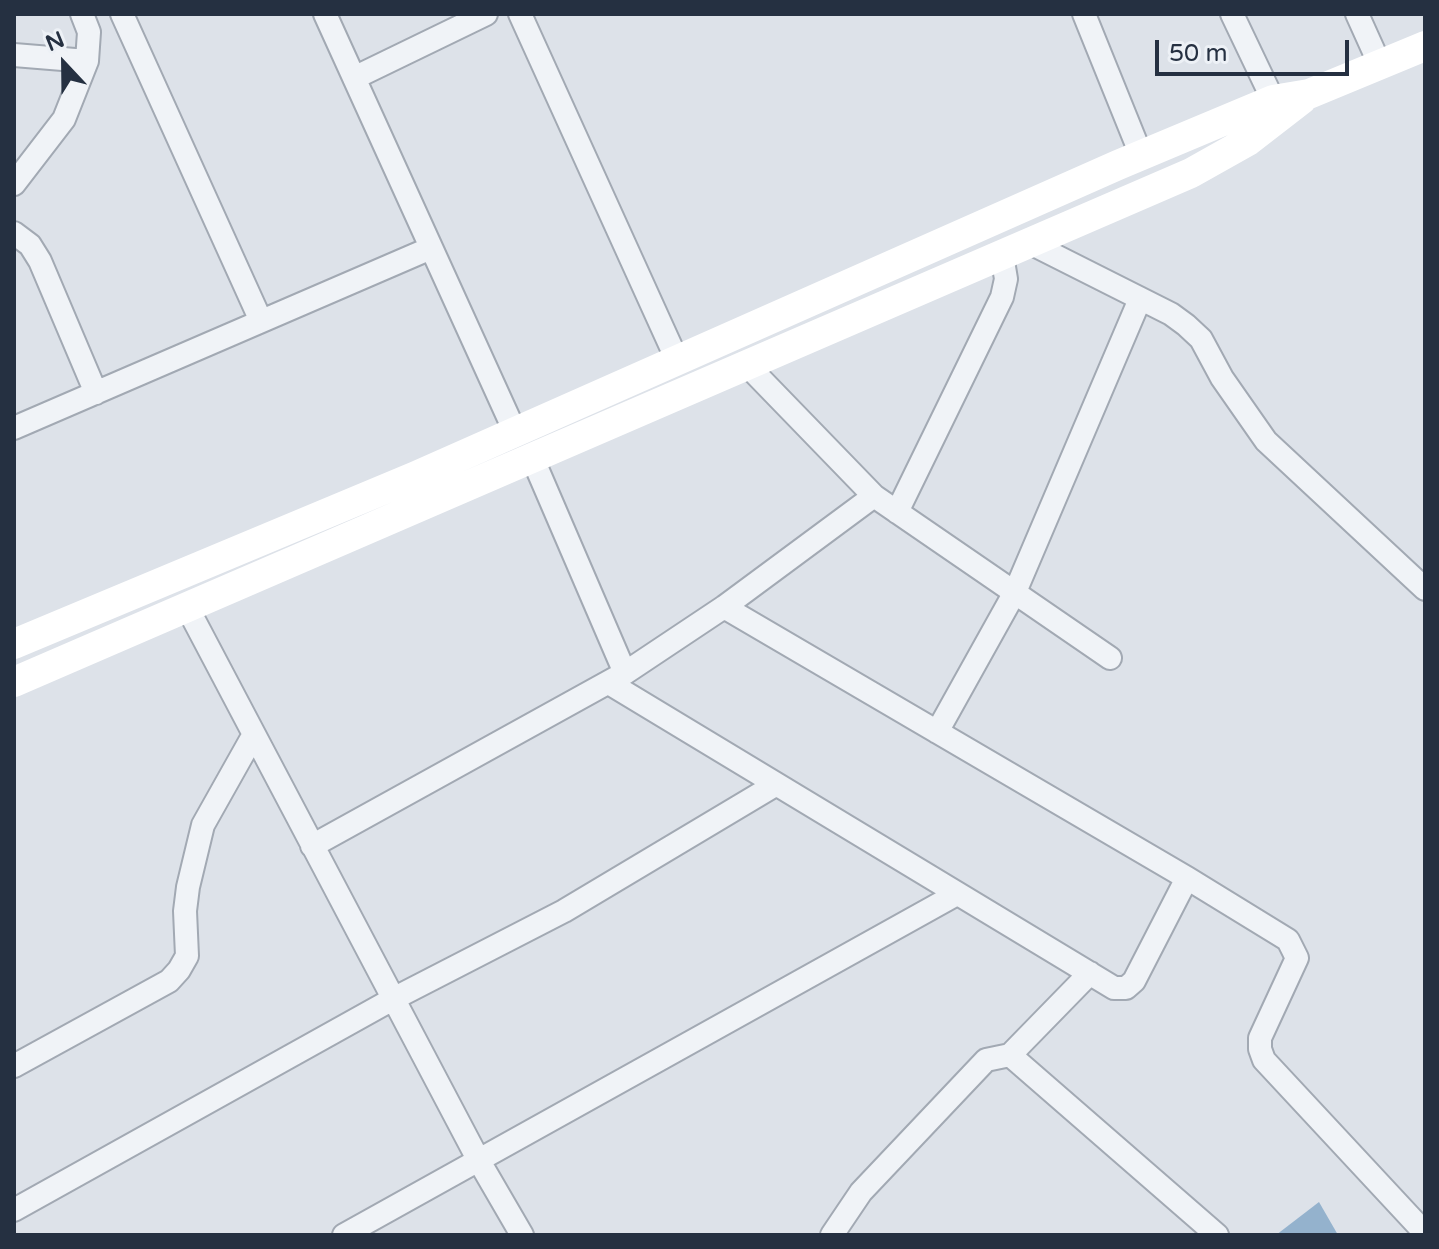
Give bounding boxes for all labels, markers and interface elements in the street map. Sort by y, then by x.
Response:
north arrow [24,24,104,104]
scale bar [1159,24,1353,74]
text: N [42,26,68,57]
text: 50 m [1169,39,1227,68]

